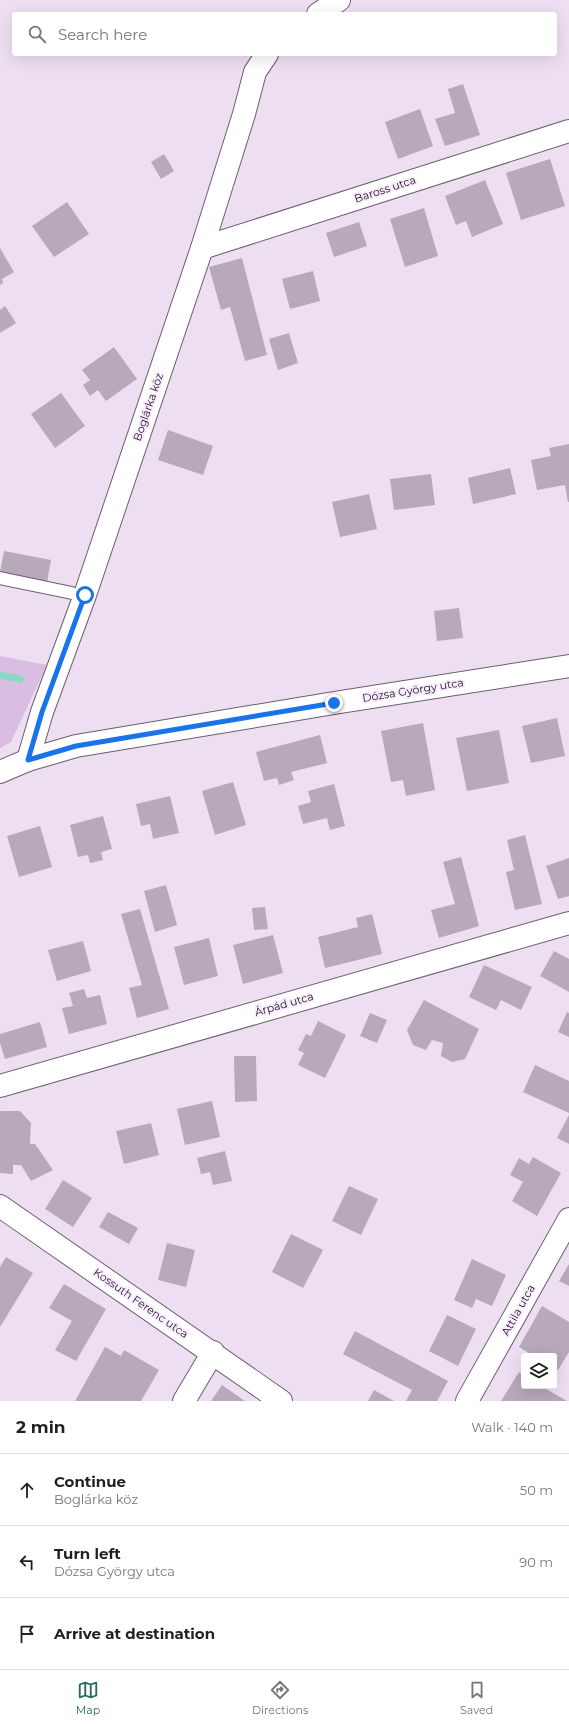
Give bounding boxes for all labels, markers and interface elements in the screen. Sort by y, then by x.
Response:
search box [12,12,557,56]
icon: search [26,23,48,45]
text: Search here [58,25,147,44]
street label: Baross utca [352,172,418,206]
street label: Boglárka köz [130,371,166,443]
route start [76,586,94,604]
street label: Dózsa György utca [361,675,465,705]
route end [325,694,343,712]
street label: Árpád utca [253,989,315,1019]
street label: Kossuth Ferenc utca [91,1265,191,1341]
street label: Attila utca [498,1282,538,1338]
map controls [521,1353,557,1389]
button: layers [521,1353,557,1389]
text: 2 min [16,1417,66,1437]
text: Walk · 140 m [471,1419,553,1435]
text: Continue [54,1472,126,1491]
icon: ahead [16,1479,38,1501]
text: 50 m [520,1482,553,1498]
text: Boglárka köz [54,1491,138,1507]
text: Turn left [54,1544,121,1563]
icon: left [16,1551,38,1573]
text: 90 m [519,1554,553,1570]
text: Dózsa György utca [54,1563,175,1579]
icon: arrive [16,1623,38,1645]
text: Arrive at destination [54,1624,215,1643]
tab: Map [76,1679,100,1717]
tab: Directions [252,1679,308,1717]
tab: Saved [460,1679,493,1717]

